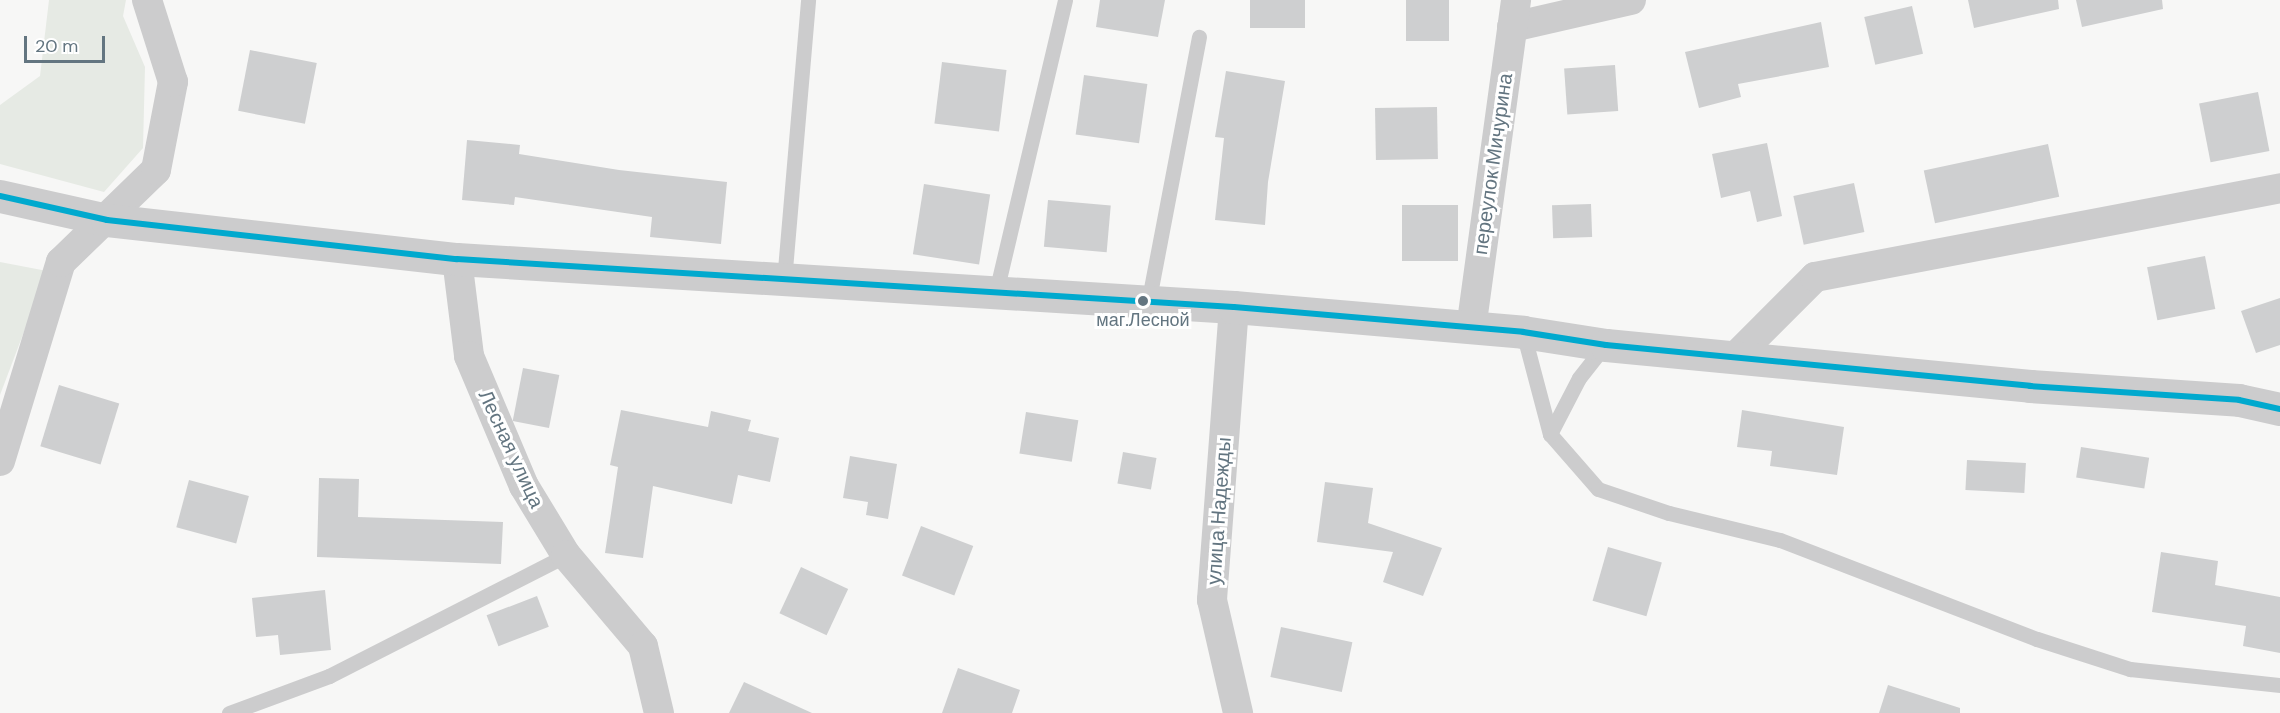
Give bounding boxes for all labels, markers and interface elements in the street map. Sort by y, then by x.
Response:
scale bar [27,24,108,62]
text: 20 m [35,34,78,58]
street label: переулок Мичурина [1468,72,1518,256]
marker: маг.Лесной [1137,295,1149,307]
place label: маг.Лесной [1096,309,1190,331]
street label: Лесная улица [473,386,549,512]
street label: улица Надежды [1202,436,1236,586]

